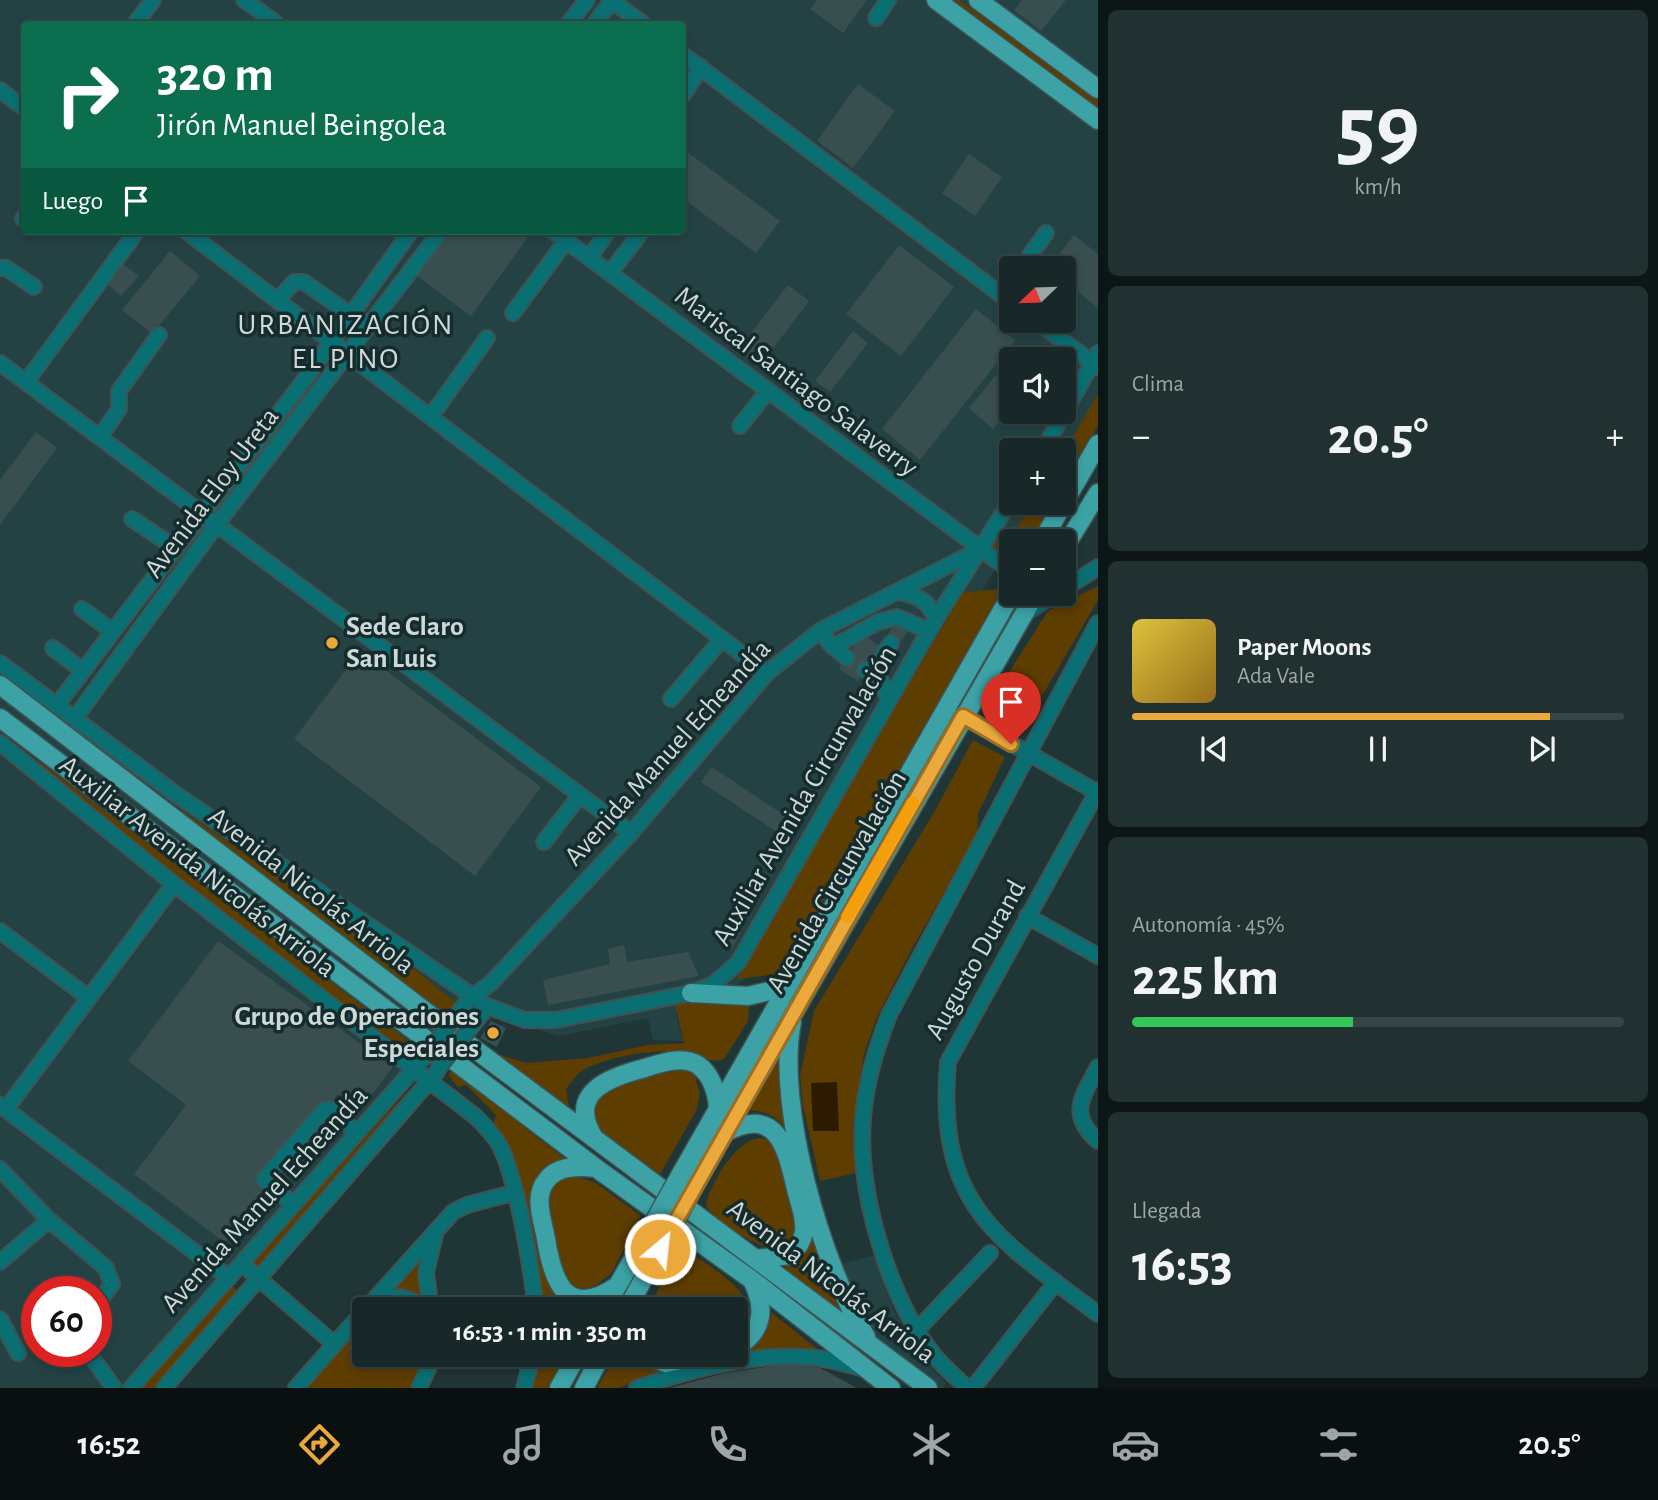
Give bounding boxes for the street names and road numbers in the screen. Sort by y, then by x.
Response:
street label: Mariscal Santiago Salaverry [669,282,923,482]
street label: Avenida Eloy Ureta [139,403,285,583]
street label: Avenida Manuel Echeandía [559,635,777,871]
street label: Auxiliar Avenida Circunvalación [705,640,905,952]
street label: Auxiliar Avenida Nicolás Arriola [52,749,342,985]
street label: Avenida Circunvalación [759,764,915,1000]
street label: Avenida Nicolás Arriola [201,800,421,982]
street label: Augusto Durand [921,876,1031,1044]
street label: Avenida Manuel Echeandía [156,1082,374,1318]
street label: Avenida Nicolás Arriola [722,1195,940,1369]

